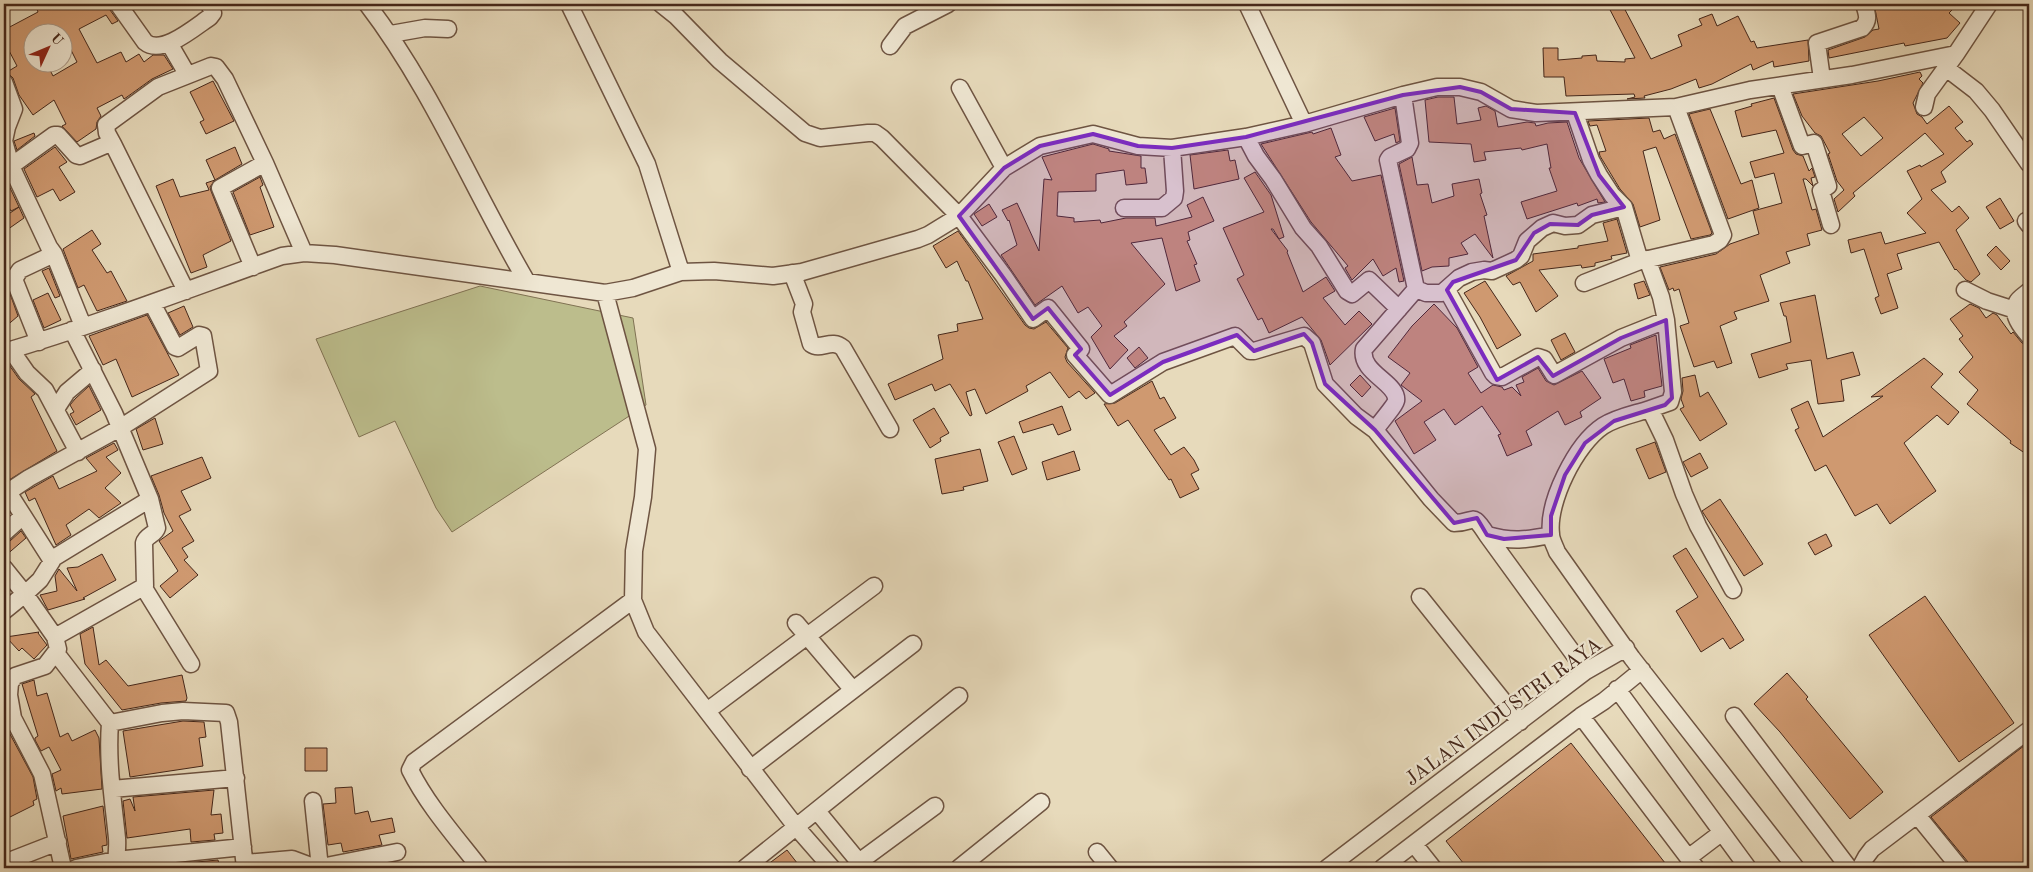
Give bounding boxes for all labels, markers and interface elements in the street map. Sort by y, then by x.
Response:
north arrow [22,22,72,72]
text: U [48,31,66,49]
street label: JALAN INDUSTRI RAYA [1402,635,1606,790]

